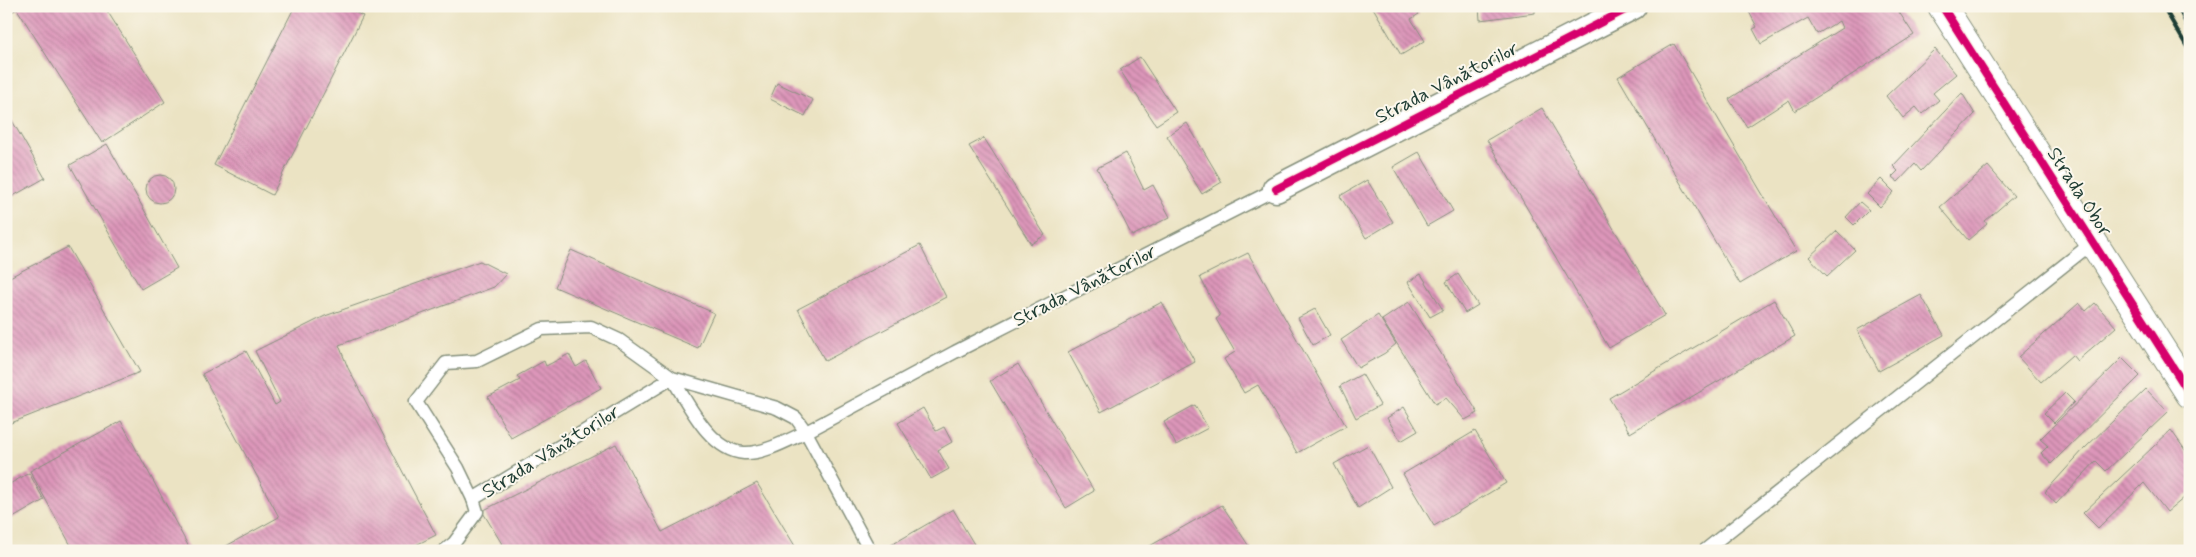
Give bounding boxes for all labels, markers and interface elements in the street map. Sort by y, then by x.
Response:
street label: Strada Vânătorilor [1371,35,1523,131]
street label: Strada Obor [2040,142,2118,242]
street label: Strada Vânătorilor [1009,238,1161,334]
street label: Strada Vânătorilor [477,399,625,505]

